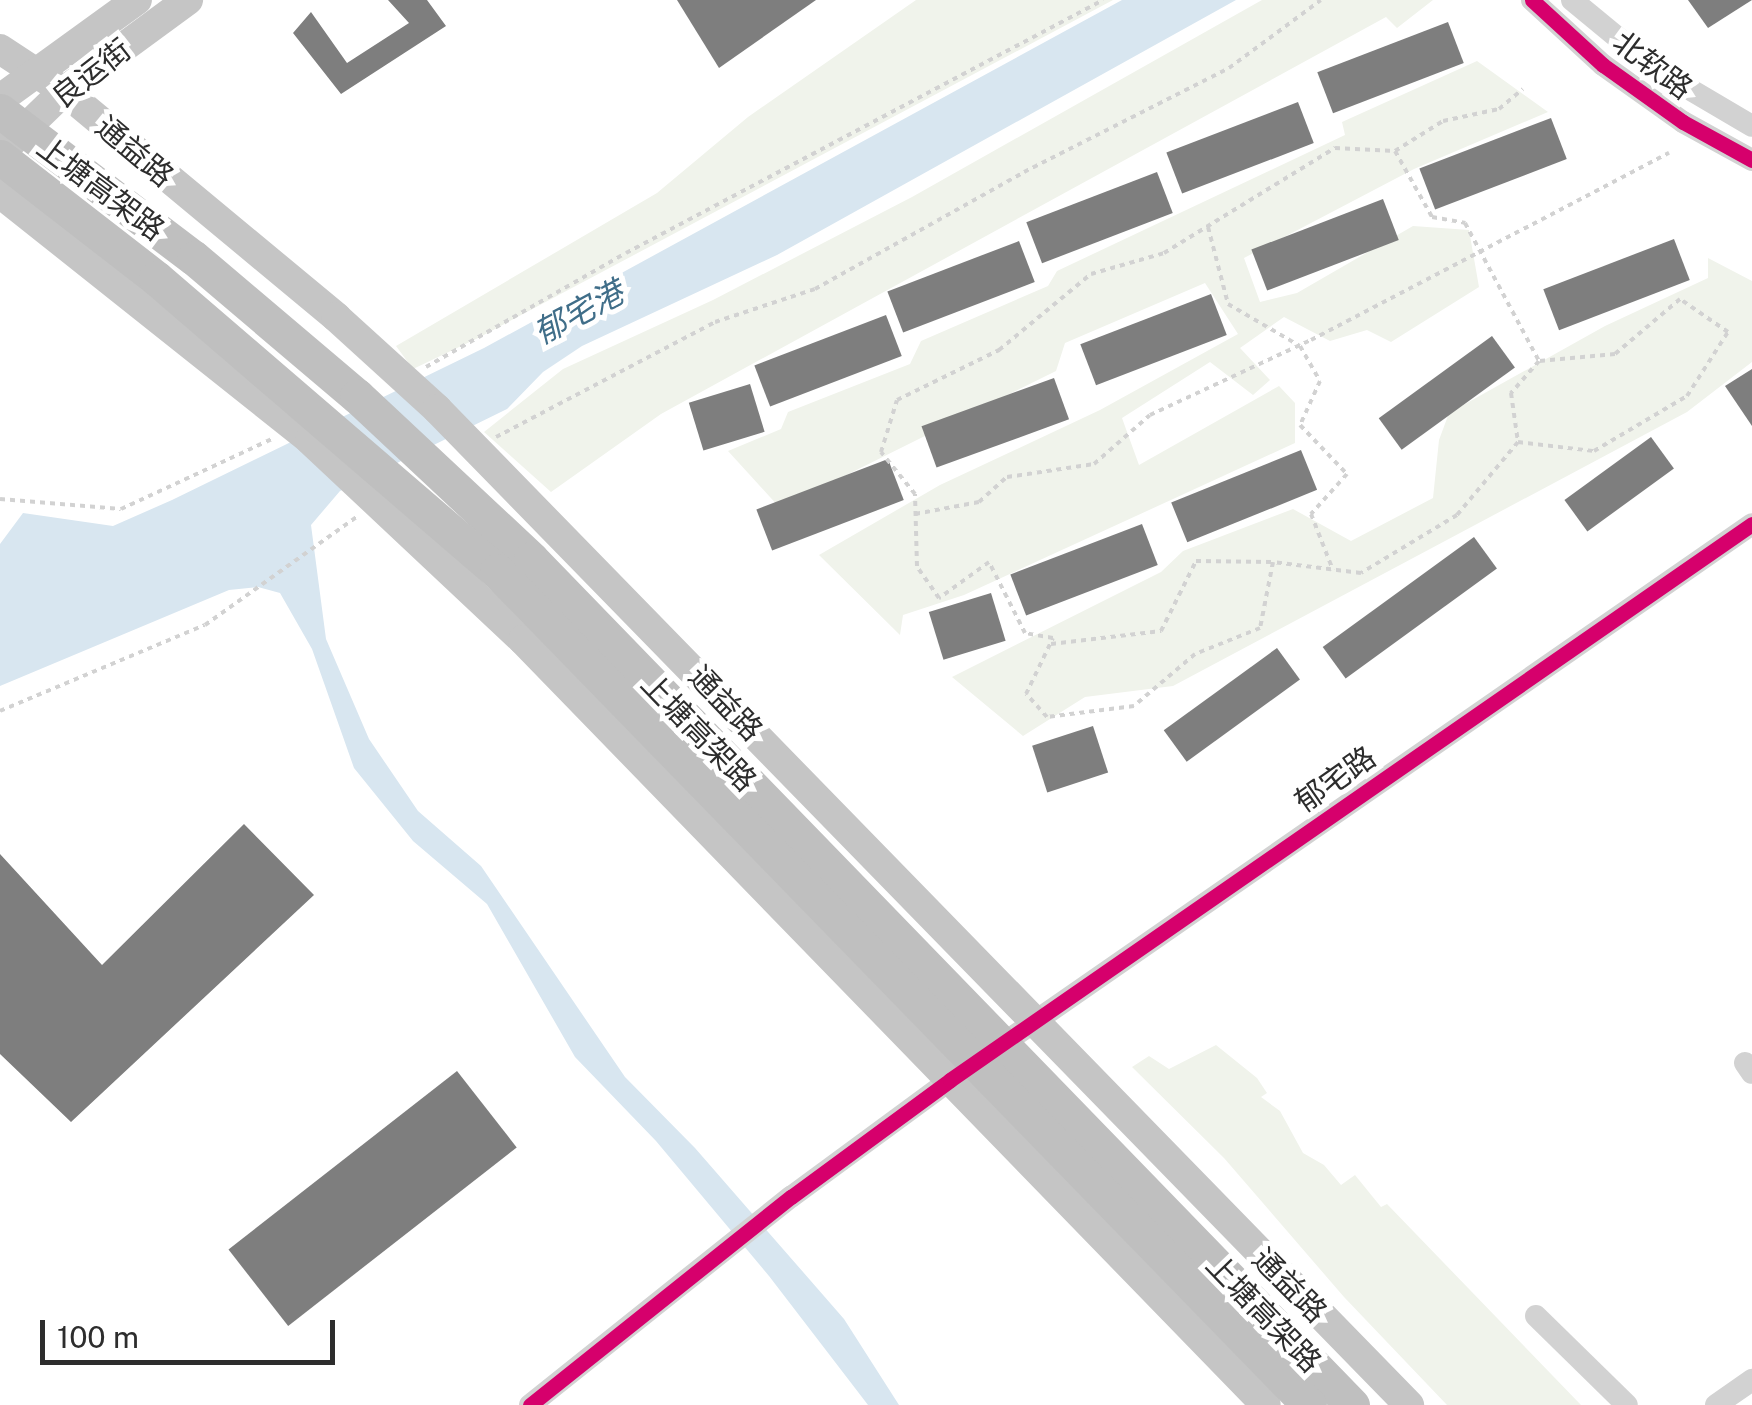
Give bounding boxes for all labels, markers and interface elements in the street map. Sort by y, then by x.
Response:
street label: 北软路 [1606,24,1700,106]
street label: 良运街 [44,31,138,115]
street label: 通益路 [89,108,181,194]
street label: 上塘高架路 [30,128,172,248]
water label: 郁宅港 [528,274,630,352]
street label: 通益路 [682,658,770,748]
street label: 上塘高架路 [634,666,764,798]
street label: 郁宅路 [1288,738,1382,820]
street label: 通益路 [1245,1240,1335,1330]
street label: 上塘高架路 [1199,1247,1329,1379]
scale bar [45,1300,340,1362]
text: 100 m [57,1319,139,1355]

